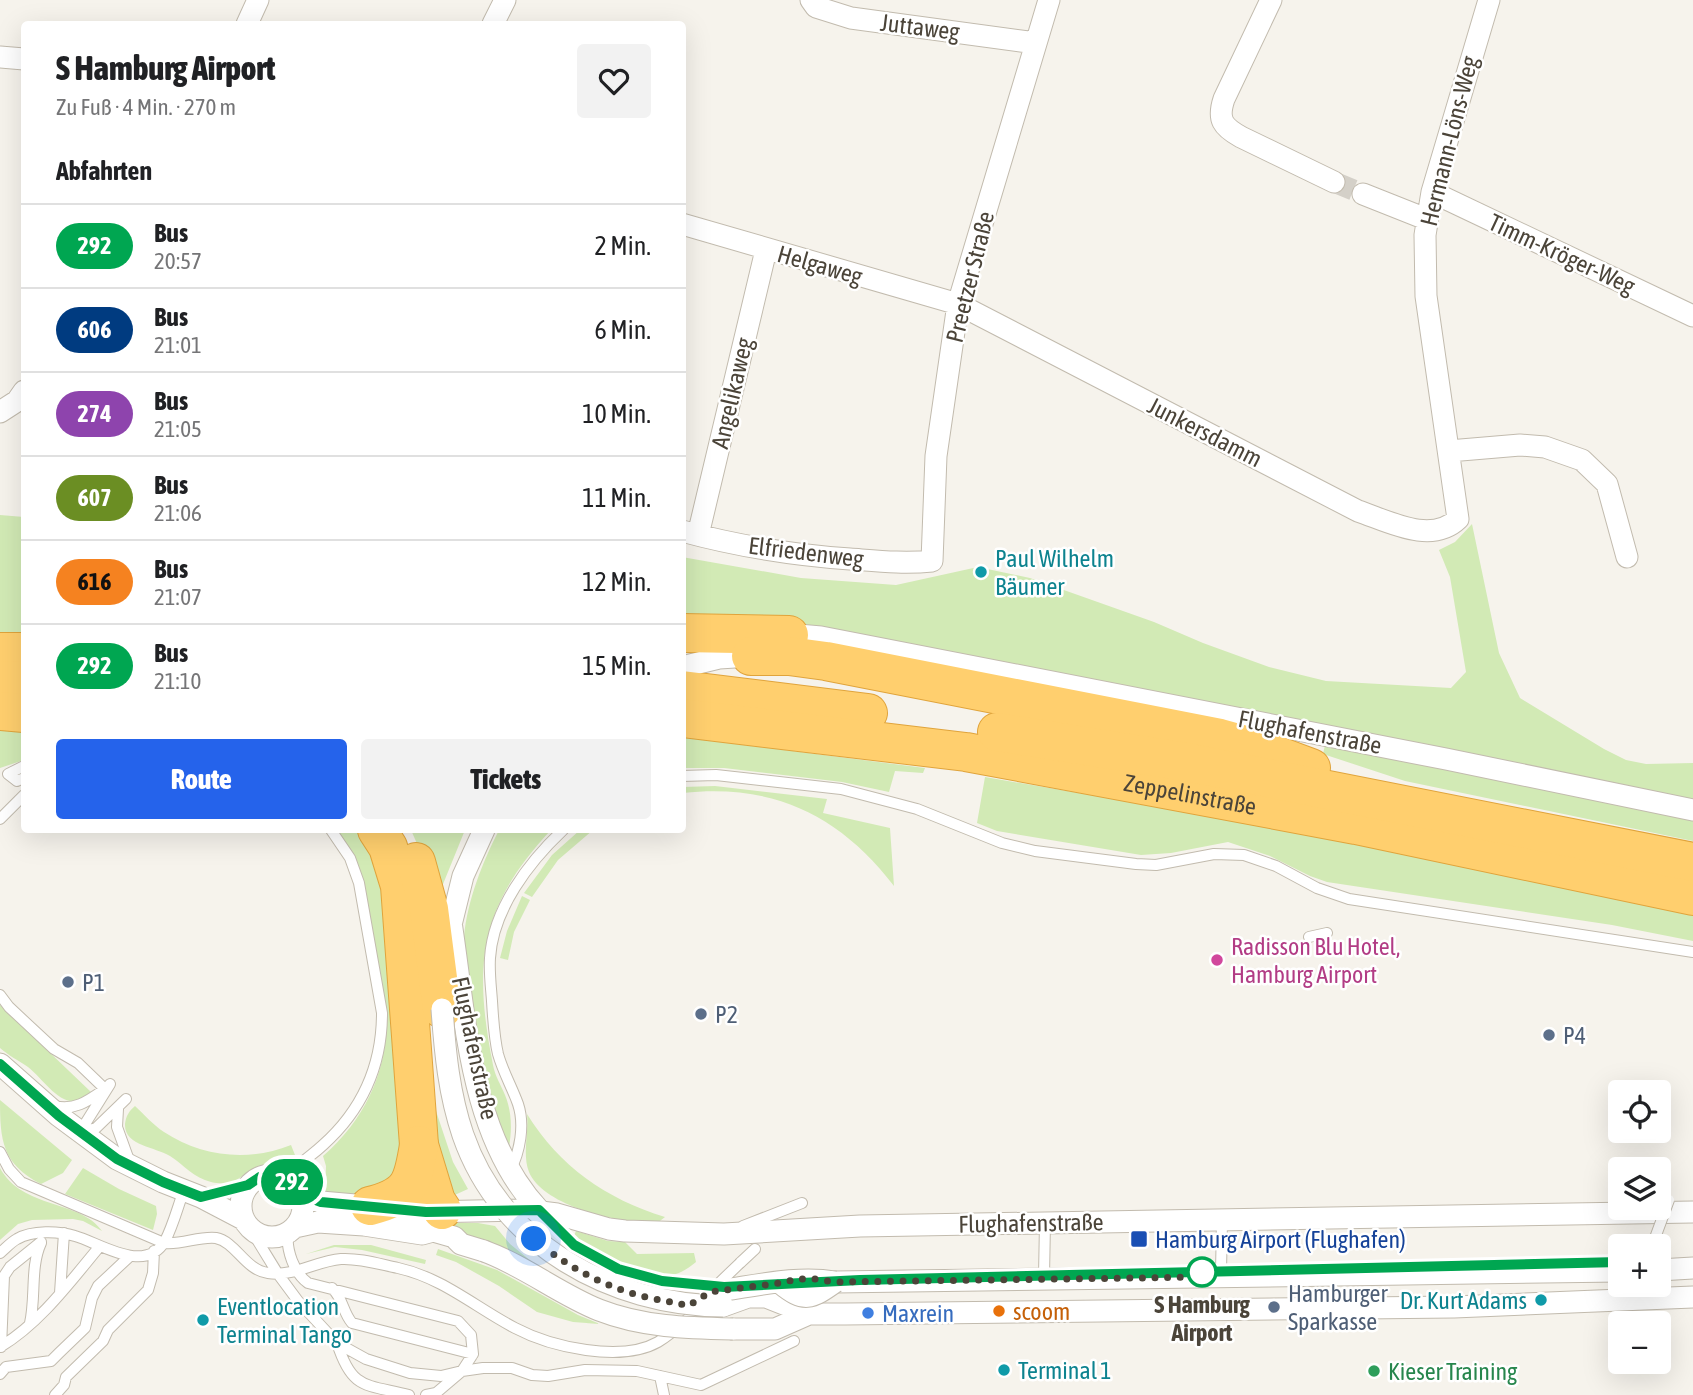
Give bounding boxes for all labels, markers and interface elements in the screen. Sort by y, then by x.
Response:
street label: Juttaweg [879,9,962,45]
button: heart [577,44,651,118]
text: S Hamburg Airport [56,49,275,87]
street label: Hermann-Löns-Weg [1415,53,1483,229]
text: Zu Fuß · 4 Min. · 270 m [56,94,236,120]
text: Abfahrten [56,156,152,186]
street label: Timm-Kröger-Weg [1485,208,1640,300]
street label: Preetzer Straße [941,209,999,345]
text: Bus [154,218,188,248]
text: 2 Min. [595,231,651,261]
text: 292 [78,232,111,259]
street label: Helgaweg [774,240,866,290]
text: 20:57 [154,248,202,274]
text: Bus [154,302,188,332]
text: 6 Min. [595,315,651,345]
text: 606 [78,316,111,343]
text: 21:01 [154,332,202,358]
street label: Angelikaweg [706,334,758,451]
text: Bus [154,386,188,416]
street label: Junkersdamm [1143,392,1267,472]
text: 10 Min. [582,399,651,429]
text: 274 [78,400,111,427]
text: 21:05 [154,416,202,442]
text: Bus [154,470,188,500]
text: 11 Min. [582,483,651,513]
text: 607 [78,484,111,511]
text: 21:06 [154,500,202,526]
street label: Elfriedenweg [747,532,866,573]
place label: Paul Wilhelm Bäumer [995,545,1114,600]
text: Bus [154,554,188,584]
marker: Paul Wilhelm Bäumer [973,564,989,580]
text: 12 Min. [582,567,651,597]
text: 616 [78,568,111,595]
text: 21:07 [154,584,202,610]
text: Bus [154,638,188,668]
text: 15 Min. [582,651,651,681]
text: 292 [78,652,111,679]
text: 21:10 [154,668,201,694]
street label: Flughafenstraße [1236,705,1384,759]
button: Route [56,739,347,819]
button: Tickets [361,739,651,819]
street label: Zeppelinstraße [1122,768,1259,820]
place label: Radisson Blu Hotel, Hamburg Airport [1231,933,1400,988]
marker: Radisson Blu Hotel, Hamburg Airport [1209,952,1225,968]
place label: P1 [82,969,105,996]
marker: P1 [60,974,76,990]
street label: Flughafenstraße [447,974,503,1122]
place label: P2 [715,1001,738,1028]
marker: P2 [693,1006,709,1022]
place label: P4 [1563,1022,1586,1049]
marker: P4 [1541,1027,1557,1043]
map controls [1608,1080,1671,1374]
button: locate [1608,1080,1671,1143]
button: layers [1608,1157,1671,1220]
line badge: 292 [252,1159,332,1205]
text: 292 [275,1168,309,1195]
street label: Flughafenstraße [958,1208,1104,1238]
your location [516,1221,551,1256]
place label: Hamburg Airport (Flughafen) [1155,1226,1406,1253]
marker: Hamburg Airport (Flughafen) [1129,1229,1149,1249]
button: + [1608,1234,1671,1297]
marker: S Hamburg Airport [1187,1257,1217,1287]
place label: Hamburger Sparkasse [1288,1280,1388,1335]
place label: Dr. Kurt Adams [1400,1287,1527,1314]
place label: S Hamburg Airport [1154,1291,1250,1346]
marker: Dr. Kurt Adams [1533,1292,1549,1308]
place label: Eventlocation Terminal Tango [217,1293,352,1348]
place label: scoom [1013,1298,1070,1325]
marker: Hamburger Sparkasse [1266,1299,1282,1315]
place label: Maxrein [882,1300,954,1327]
marker: scoom [991,1303,1007,1319]
marker: Maxrein [860,1305,876,1321]
button: − [1608,1311,1671,1374]
marker: Eventlocation Terminal Tango [195,1312,211,1328]
place label: Terminal 1 [1018,1357,1112,1384]
place label: Kieser Training [1388,1358,1518,1385]
marker: Terminal 1 [996,1362,1012,1378]
marker: Kieser Training [1366,1363,1382,1379]

